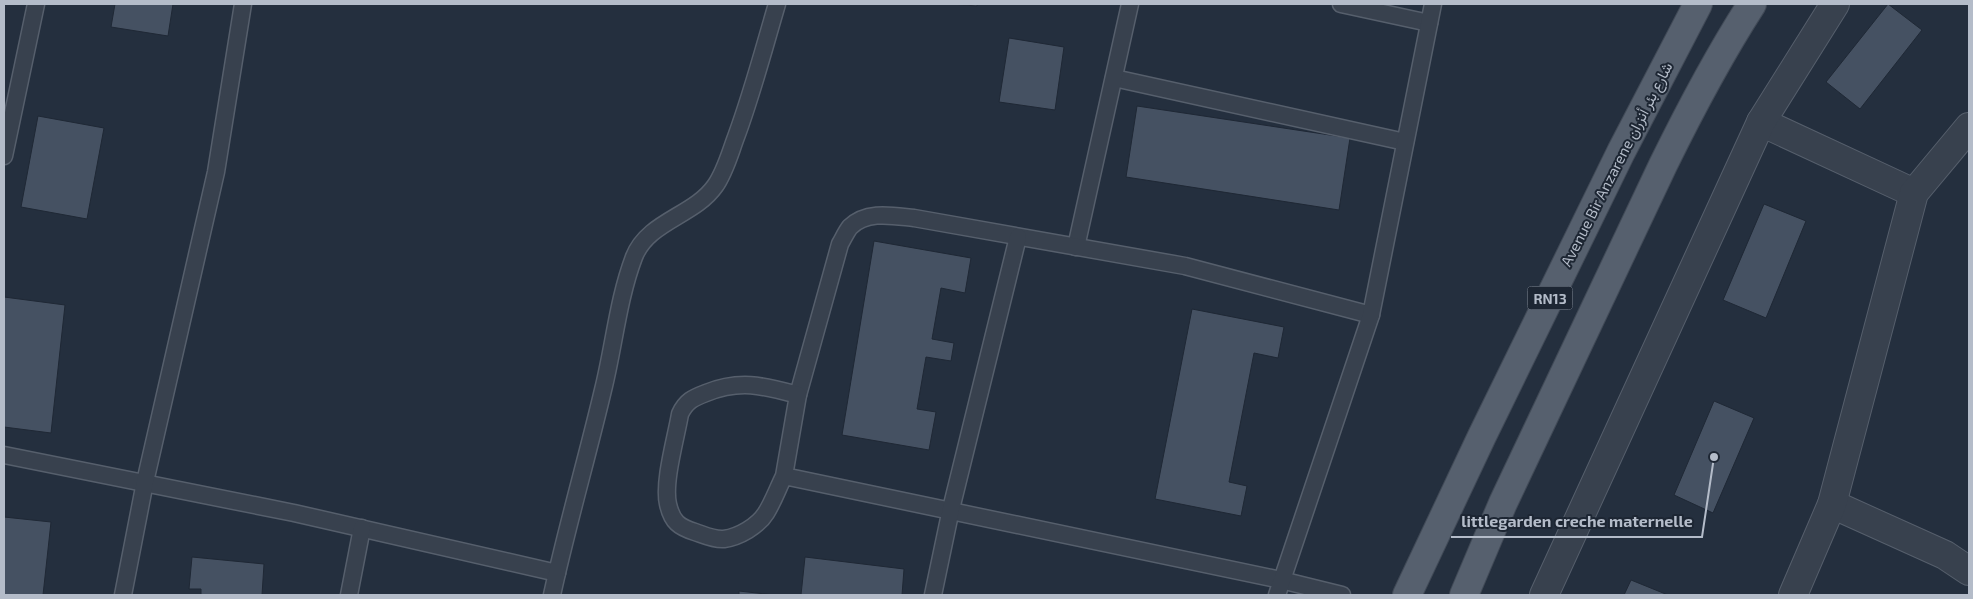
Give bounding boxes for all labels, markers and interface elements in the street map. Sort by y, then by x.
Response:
street label: Avenue Bir Anzarene شارع بئر أنزران [1557,59,1678,270]
road number: RN13 [1528,286,1572,310]
callout: littlegarden creche maternelle [1451,506,1702,537]
text: littlegarden creche maternelle [1461,511,1693,530]

